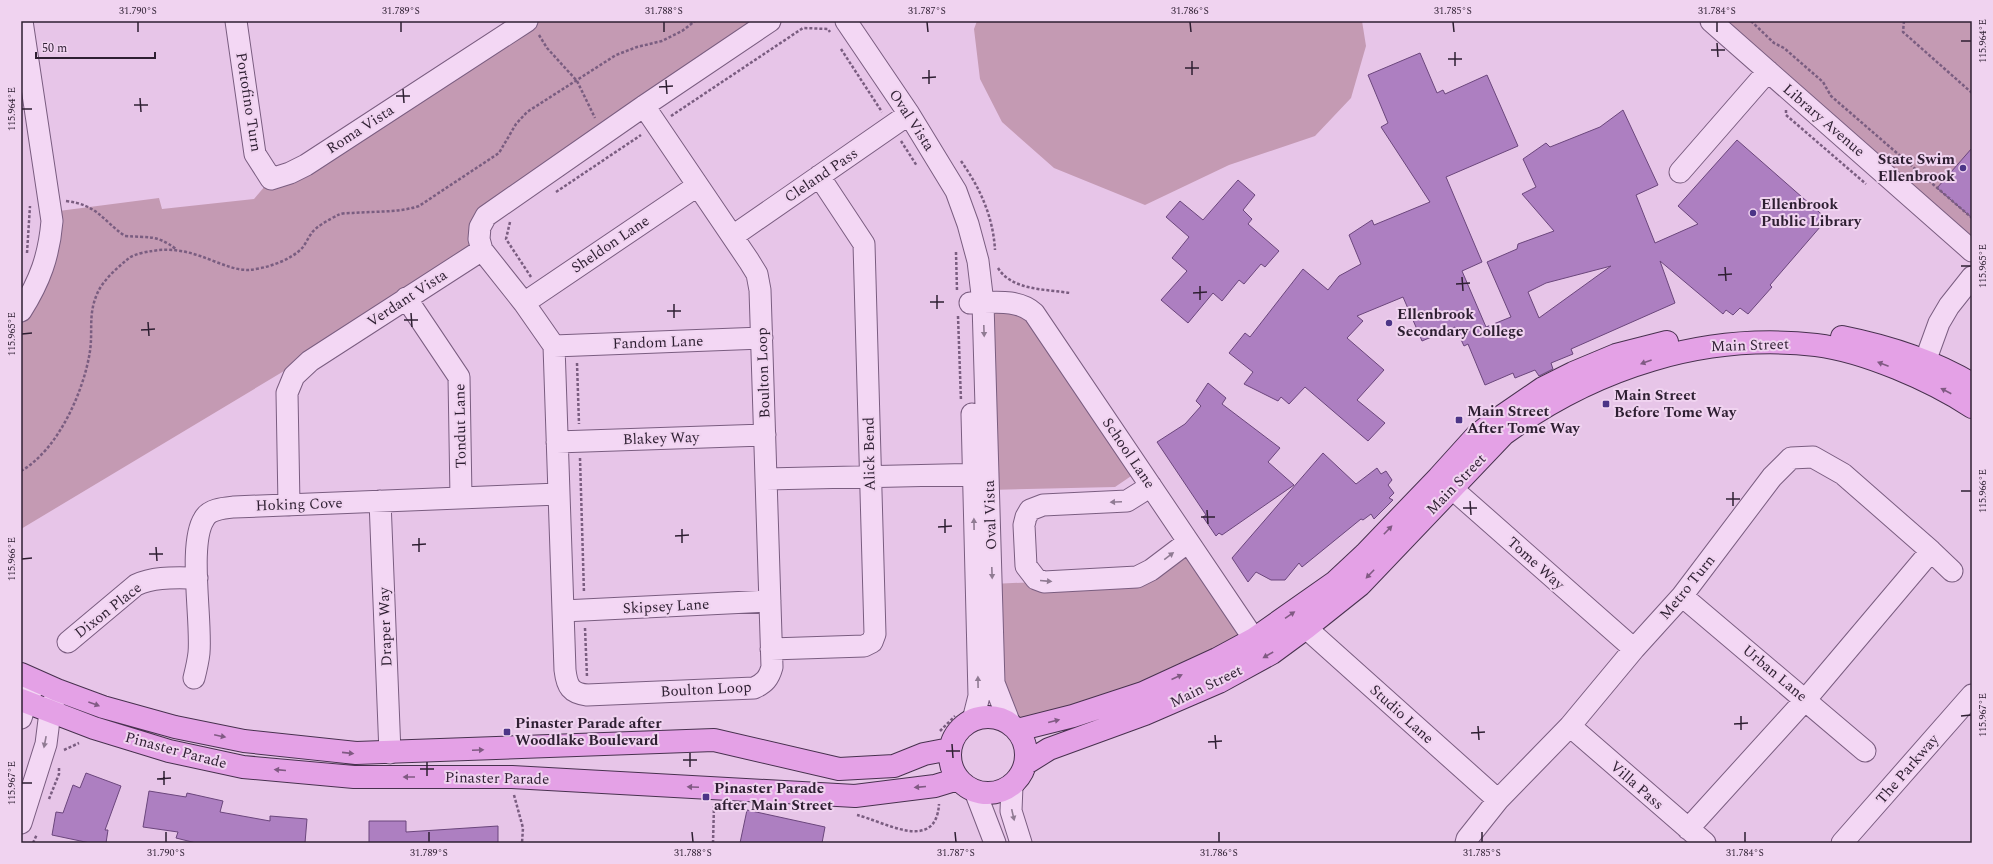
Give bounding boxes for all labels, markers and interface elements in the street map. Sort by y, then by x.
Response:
text: 31.790°S [119,3,157,19]
text: 31.789°S [382,3,420,19]
text: 31.788°S [645,3,683,19]
text: 31.787°S [908,3,946,19]
text: 31.786°S [1171,3,1209,19]
text: 31.785°S [1434,3,1472,19]
text: 31.784°S [1698,3,1736,19]
text: 115.964°E [1975,19,1991,63]
scale bar [36,34,155,60]
text: 50 m [42,39,67,58]
street label: Portofino Turn [229,51,268,154]
street label: Library Avenue [1777,78,1870,163]
street label: Oval Vista [883,85,941,156]
text: 115.964°E [4,87,20,131]
street label: Roma Vista [322,99,399,160]
street label: Cleland Pass [780,142,863,209]
place label: State Swim Ellenbrook [1878,148,1955,188]
marker: State Swim Ellenbrook [1958,163,1968,173]
place label: Ellenbrook Public Library [1761,193,1862,233]
marker: Ellenbrook Public Library [1748,208,1758,218]
street label: Sheldon Lane [566,210,654,279]
text: 115.965°E [1975,244,1991,288]
street label: Verdant Vista [362,263,453,333]
place label: Ellenbrook Secondary College [1397,303,1524,343]
text: 115.965°E [4,312,20,356]
marker: Ellenbrook Secondary College [1384,318,1394,328]
one-way arrow [981,325,987,338]
street label: Boulton Loop [750,327,777,419]
street label: Fandom Lane [612,329,704,356]
street label: Main Street [1711,333,1790,358]
one-way arrow [1639,359,1651,365]
one-way arrow [1876,360,1888,366]
street label: Tondut Lane [448,383,473,469]
place label: Main Street Before Tome Way [1614,384,1737,424]
one-way arrow [1940,388,1952,395]
marker: Main Street Before Tome Way [1601,399,1611,409]
place label: Main Street After Tome Way [1467,400,1581,440]
street label: School Lane [1096,413,1161,493]
marker: Main Street After Tome Way [1454,415,1464,425]
street label: Alick Bend [857,417,882,491]
street label: Blakey Way [622,426,700,451]
street label: Main Street [1421,448,1492,520]
text: 115.966°E [1975,469,1991,513]
street label: Oval Vista [978,479,1003,550]
street label: Hoking Cove [255,491,343,518]
one-way arrow [1110,498,1122,505]
one-way arrow [971,518,978,530]
one-way arrow [1383,525,1393,535]
street label: Tome Way [1502,531,1570,596]
text: 115.966°E [4,537,20,581]
street label: Metro Turn [1654,550,1721,625]
one-way arrow [1164,552,1175,560]
one-way arrow [988,567,995,579]
one-way arrow [1365,569,1375,579]
street label: Dixon Place [70,577,147,644]
one-way arrow [1040,577,1052,584]
street label: Draper Way [373,586,398,667]
street label: Skipsey Lane [622,593,710,620]
one-way arrow [1284,611,1296,618]
street label: Urban Lane [1737,639,1812,708]
one-way arrow [1262,651,1274,658]
street label: Main Street [1166,659,1246,714]
one-way arrow [1171,674,1182,680]
one-way arrow [975,675,981,688]
street label: Boulton Loop [660,676,752,703]
street label: Studio Lane [1364,679,1439,750]
text: 115.967°E [1975,693,1991,737]
one-way arrow [88,701,100,707]
place label: Pinaster Parade after Woodlake Boulevard [515,712,662,752]
one-way arrow [1048,717,1061,723]
street label: Pinaster Parade [122,726,229,775]
marker: Pinaster Parade after Woodlake Boulevard [502,727,512,737]
street label: The Parkway [1870,729,1945,810]
one-way arrow [213,734,226,740]
one-way arrow [42,736,48,748]
one-way arrow [472,747,485,753]
one-way arrow [342,749,354,756]
street label: Villa Pass [1605,755,1669,815]
text: 115.967°E [4,761,20,805]
street label: Pinaster Parade [445,766,549,791]
one-way arrow [274,767,286,774]
one-way arrow [402,774,415,780]
place label: Pinaster Parade after Main Street [714,777,833,817]
one-way arrow [687,783,699,790]
one-way arrow [914,784,926,791]
marker: Pinaster Parade after Main Street [701,792,711,802]
one-way arrow [1010,808,1016,821]
text: 31.790°S [147,845,185,861]
text: 31.789°S [410,845,448,861]
text: 31.788°S [674,845,712,861]
text: 31.787°S [937,845,975,861]
text: 31.786°S [1200,845,1238,861]
text: 31.785°S [1463,845,1501,861]
text: 31.784°S [1726,845,1764,861]

